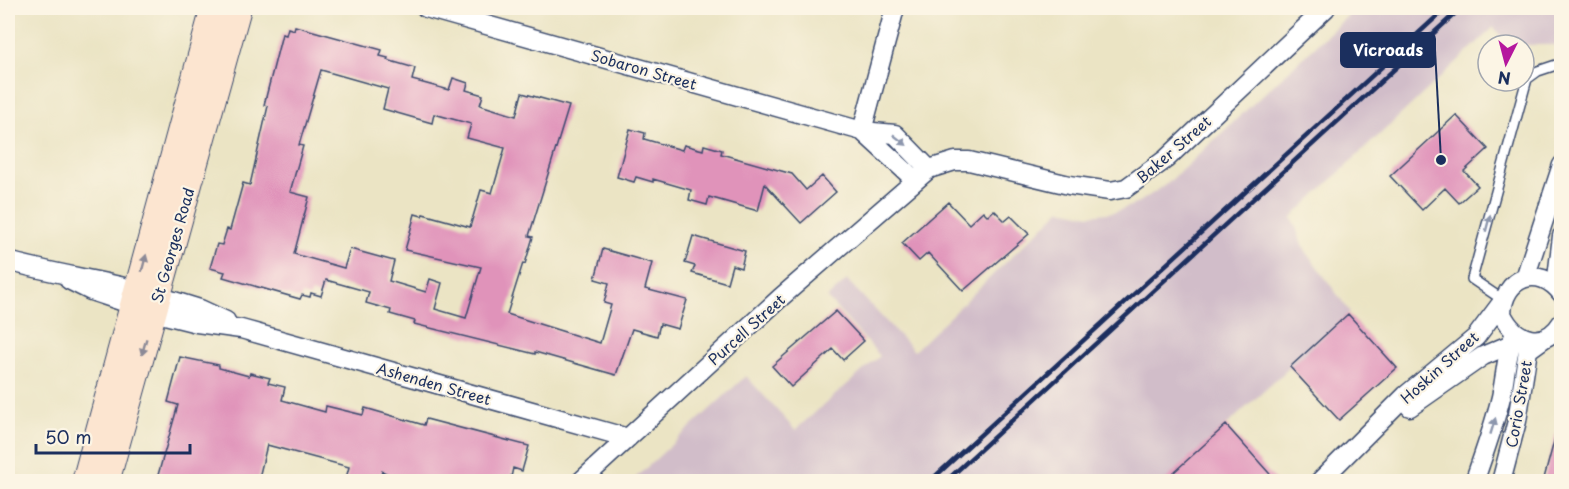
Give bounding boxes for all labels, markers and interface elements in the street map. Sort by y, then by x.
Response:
callout: Vicroads [1341,33,1435,67]
north arrow [1476,33,1536,93]
text: Vicroads [1353,37,1423,61]
street label: Sobaron Street [589,43,699,95]
text: N [1497,66,1512,92]
street label: Baker Street [1130,110,1216,188]
one-way arrow [892,134,908,146]
street label: St Georges Road [145,185,199,305]
one-way arrow [1483,214,1493,232]
one-way arrow [140,254,149,272]
street label: Purcell Street [702,288,790,370]
street label: Hoskin Street [1395,325,1483,409]
one-way arrow [138,338,148,356]
street label: Ashenden Street [374,356,494,410]
street label: Corio Street [1499,359,1537,449]
scale bar [36,417,190,455]
one-way arrow [1489,417,1498,435]
text: 50 m [45,423,92,450]

